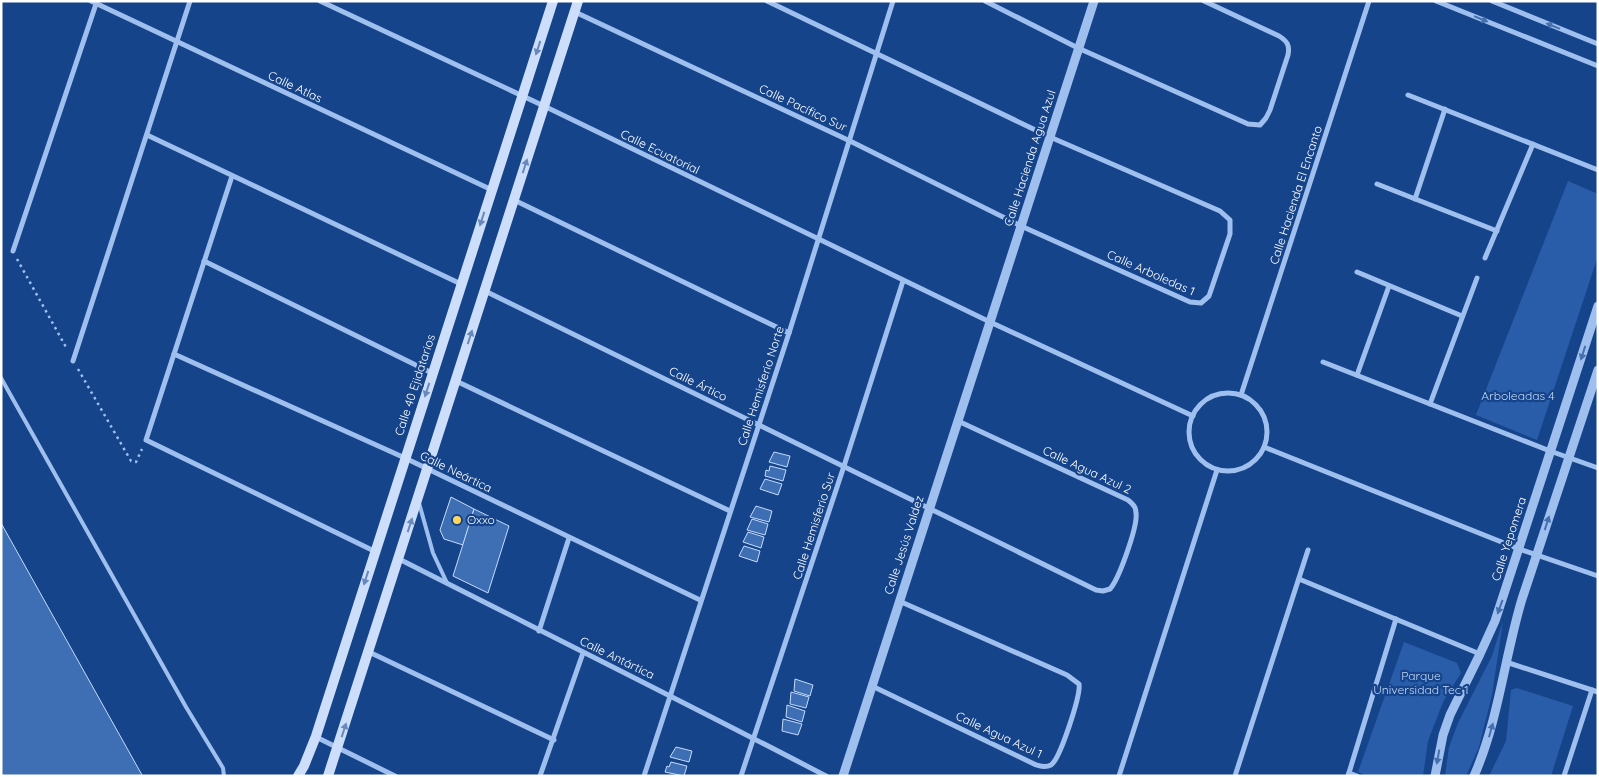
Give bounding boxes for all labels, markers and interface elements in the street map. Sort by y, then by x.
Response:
one-way arrow [1474,16,1488,24]
one-way arrow [1545,21,1560,29]
one-way arrow [533,40,541,55]
street label: Calle Atlas [266,67,325,106]
street label: Calle Pacífico Sur [757,81,850,135]
street label: Calle Hacienda Agua Azul [1000,88,1059,228]
street label: Calle Hacienda El Encanto [1266,124,1325,266]
street label: Calle Ecuatorial [618,126,702,177]
one-way arrow [522,158,529,173]
one-way arrow [478,212,486,227]
street label: Calle Arboledas 1 [1105,246,1198,299]
street label: Calle Hemisferio Norte [734,324,787,448]
one-way arrow [466,329,474,344]
street label: Calle 40 Ejidatarios [391,332,438,438]
one-way arrow [1578,345,1586,360]
street label: Calle Ártico [667,363,730,404]
one-way arrow [423,383,431,398]
park label: Arboleadas 4 [1481,388,1555,403]
street label: Calle Agua Azul 2 [1040,442,1134,497]
street label: Calle Neártica [418,448,495,495]
street label: Calle Hemisferio Sur [789,470,838,581]
street label: Calle Jesús Valdez [880,493,927,596]
street label: Calle Yepomera [1488,495,1529,583]
place label: Oxxo [467,512,495,527]
marker: Oxxo [451,514,463,526]
one-way arrow [1544,515,1552,530]
one-way arrow [406,517,414,532]
one-way arrow [362,571,370,586]
one-way arrow [1496,600,1504,615]
street label: Calle Antártica [577,633,657,682]
park label: Parque Universidad Tec 1 [1373,668,1469,697]
street label: Calle Agua Azul 1 [953,708,1045,761]
one-way arrow [340,722,348,737]
one-way arrow [1488,723,1496,738]
one-way arrow [1434,749,1442,765]

